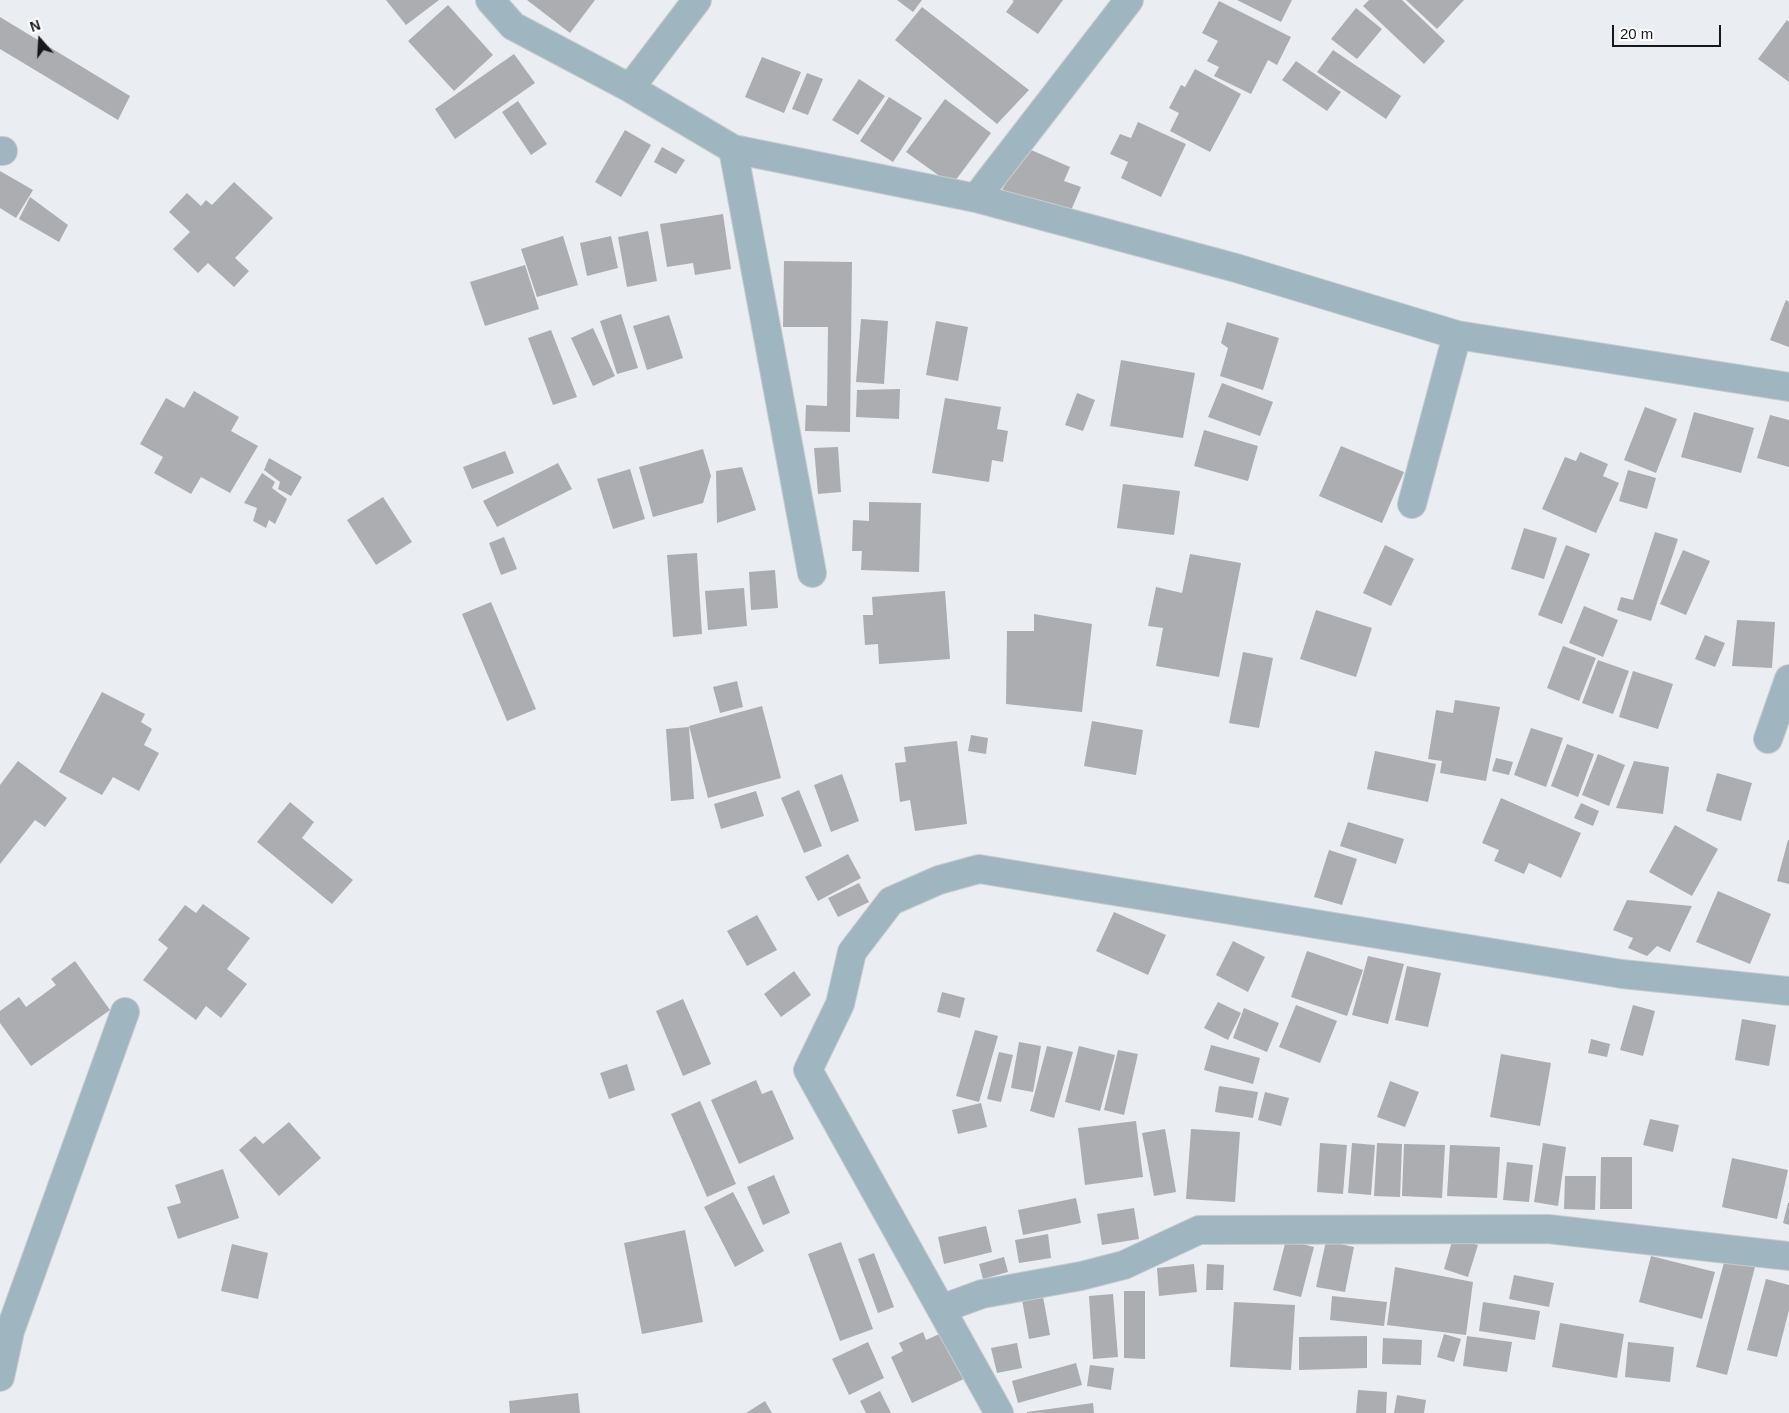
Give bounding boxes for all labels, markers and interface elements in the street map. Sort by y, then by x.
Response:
north arrow [15,15,65,65]
scale bar [1614,15,1723,47]
text: N [28,17,43,35]
text: 20 m [1620,25,1653,42]

